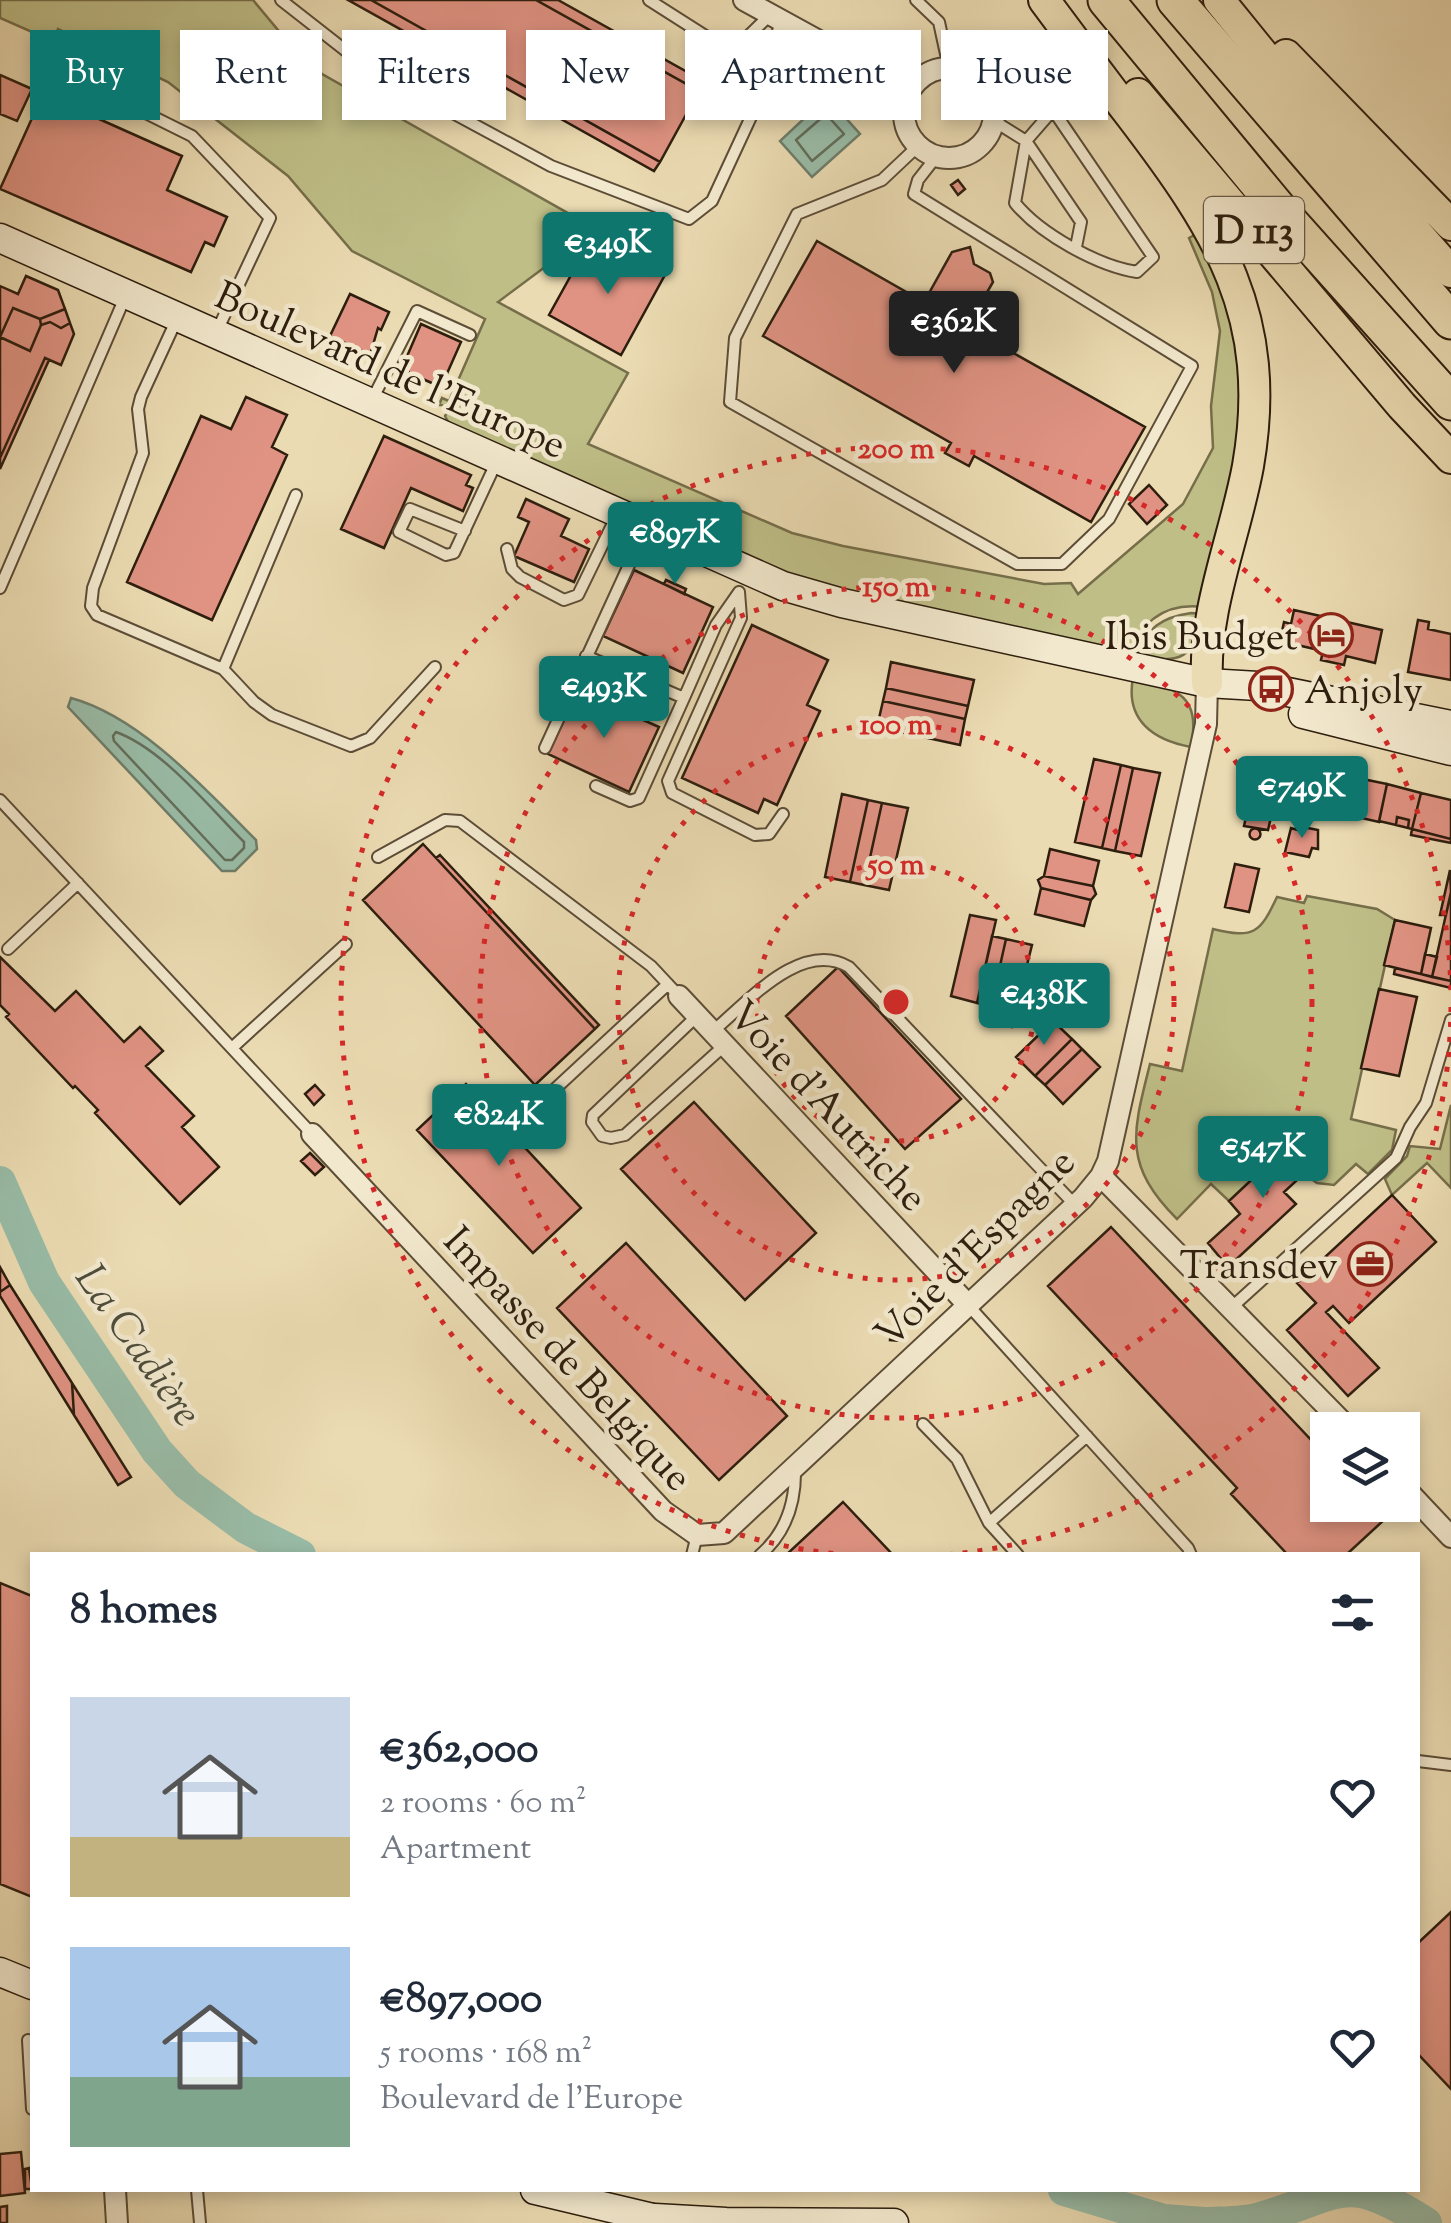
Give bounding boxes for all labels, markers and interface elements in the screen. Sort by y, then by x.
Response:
chip: Buy [30,30,160,120]
chip: Rent [180,30,322,120]
chip: Filters [342,30,506,120]
chip: New [526,30,665,120]
chip: Apartment [685,30,921,120]
chip: House [941,30,1108,120]
road number: D 113 [1204,197,1304,263]
pin: €349K [538,212,678,297]
text: €349K [564,221,652,267]
street label: Boulevard de l'Europe [204,270,574,476]
pin: €362K [884,291,1024,376]
text: €362K [911,300,997,346]
text: 200 m [858,429,935,472]
pin: €897K [605,502,745,587]
text: €897K [630,511,720,557]
text: 150 m [862,567,930,610]
place label: Ibis Budget [1105,611,1298,668]
hotel icon: Ibis Budget [1308,612,1354,658]
pin: €493K [534,656,674,741]
text: €493K [561,665,647,711]
place label: Anjoly [1304,665,1423,722]
bus stop icon: Anjoly [1248,666,1294,712]
text: 100 m [860,705,933,748]
pin: €749K [1232,756,1372,841]
text: €749K [1258,765,1346,811]
text: 50 m [865,845,925,888]
pin: €438K [974,963,1114,1048]
text: €438K [1001,972,1087,1018]
centre of rings [878,984,914,1020]
street label: Voie d'Autriche [713,990,939,1226]
pin: €824K [429,1084,569,1169]
text: €824K [454,1093,544,1139]
pin: €547K [1193,1116,1333,1201]
text: €547K [1220,1125,1306,1171]
street label: Voie d'Espagne [864,1137,1090,1363]
street label: Impasse de Belgique [428,1216,704,1506]
place label: Transdev [1179,1240,1338,1297]
office icon: Transdev [1347,1241,1393,1287]
water label: La Cadière [58,1253,214,1440]
map controls [1310,1412,1420,1522]
button: layers [1310,1412,1420,1522]
text: 8 homes [70,1582,218,1642]
icon: filters [1325,1585,1380,1640]
text: €362,000 [380,1721,538,1781]
icon: home [150,1737,270,1857]
icon: heart [1325,1770,1380,1825]
text: 2 rooms · 60 m² [380,1781,586,1827]
text: Apartment [380,1827,531,1873]
text: €897,000 [380,1971,542,2031]
icon: home [150,1987,270,2107]
icon: heart [1325,2020,1380,2075]
text: 5 rooms · 168 m² [380,2031,592,2077]
text: Boulevard de l'Europe [380,2077,683,2123]

